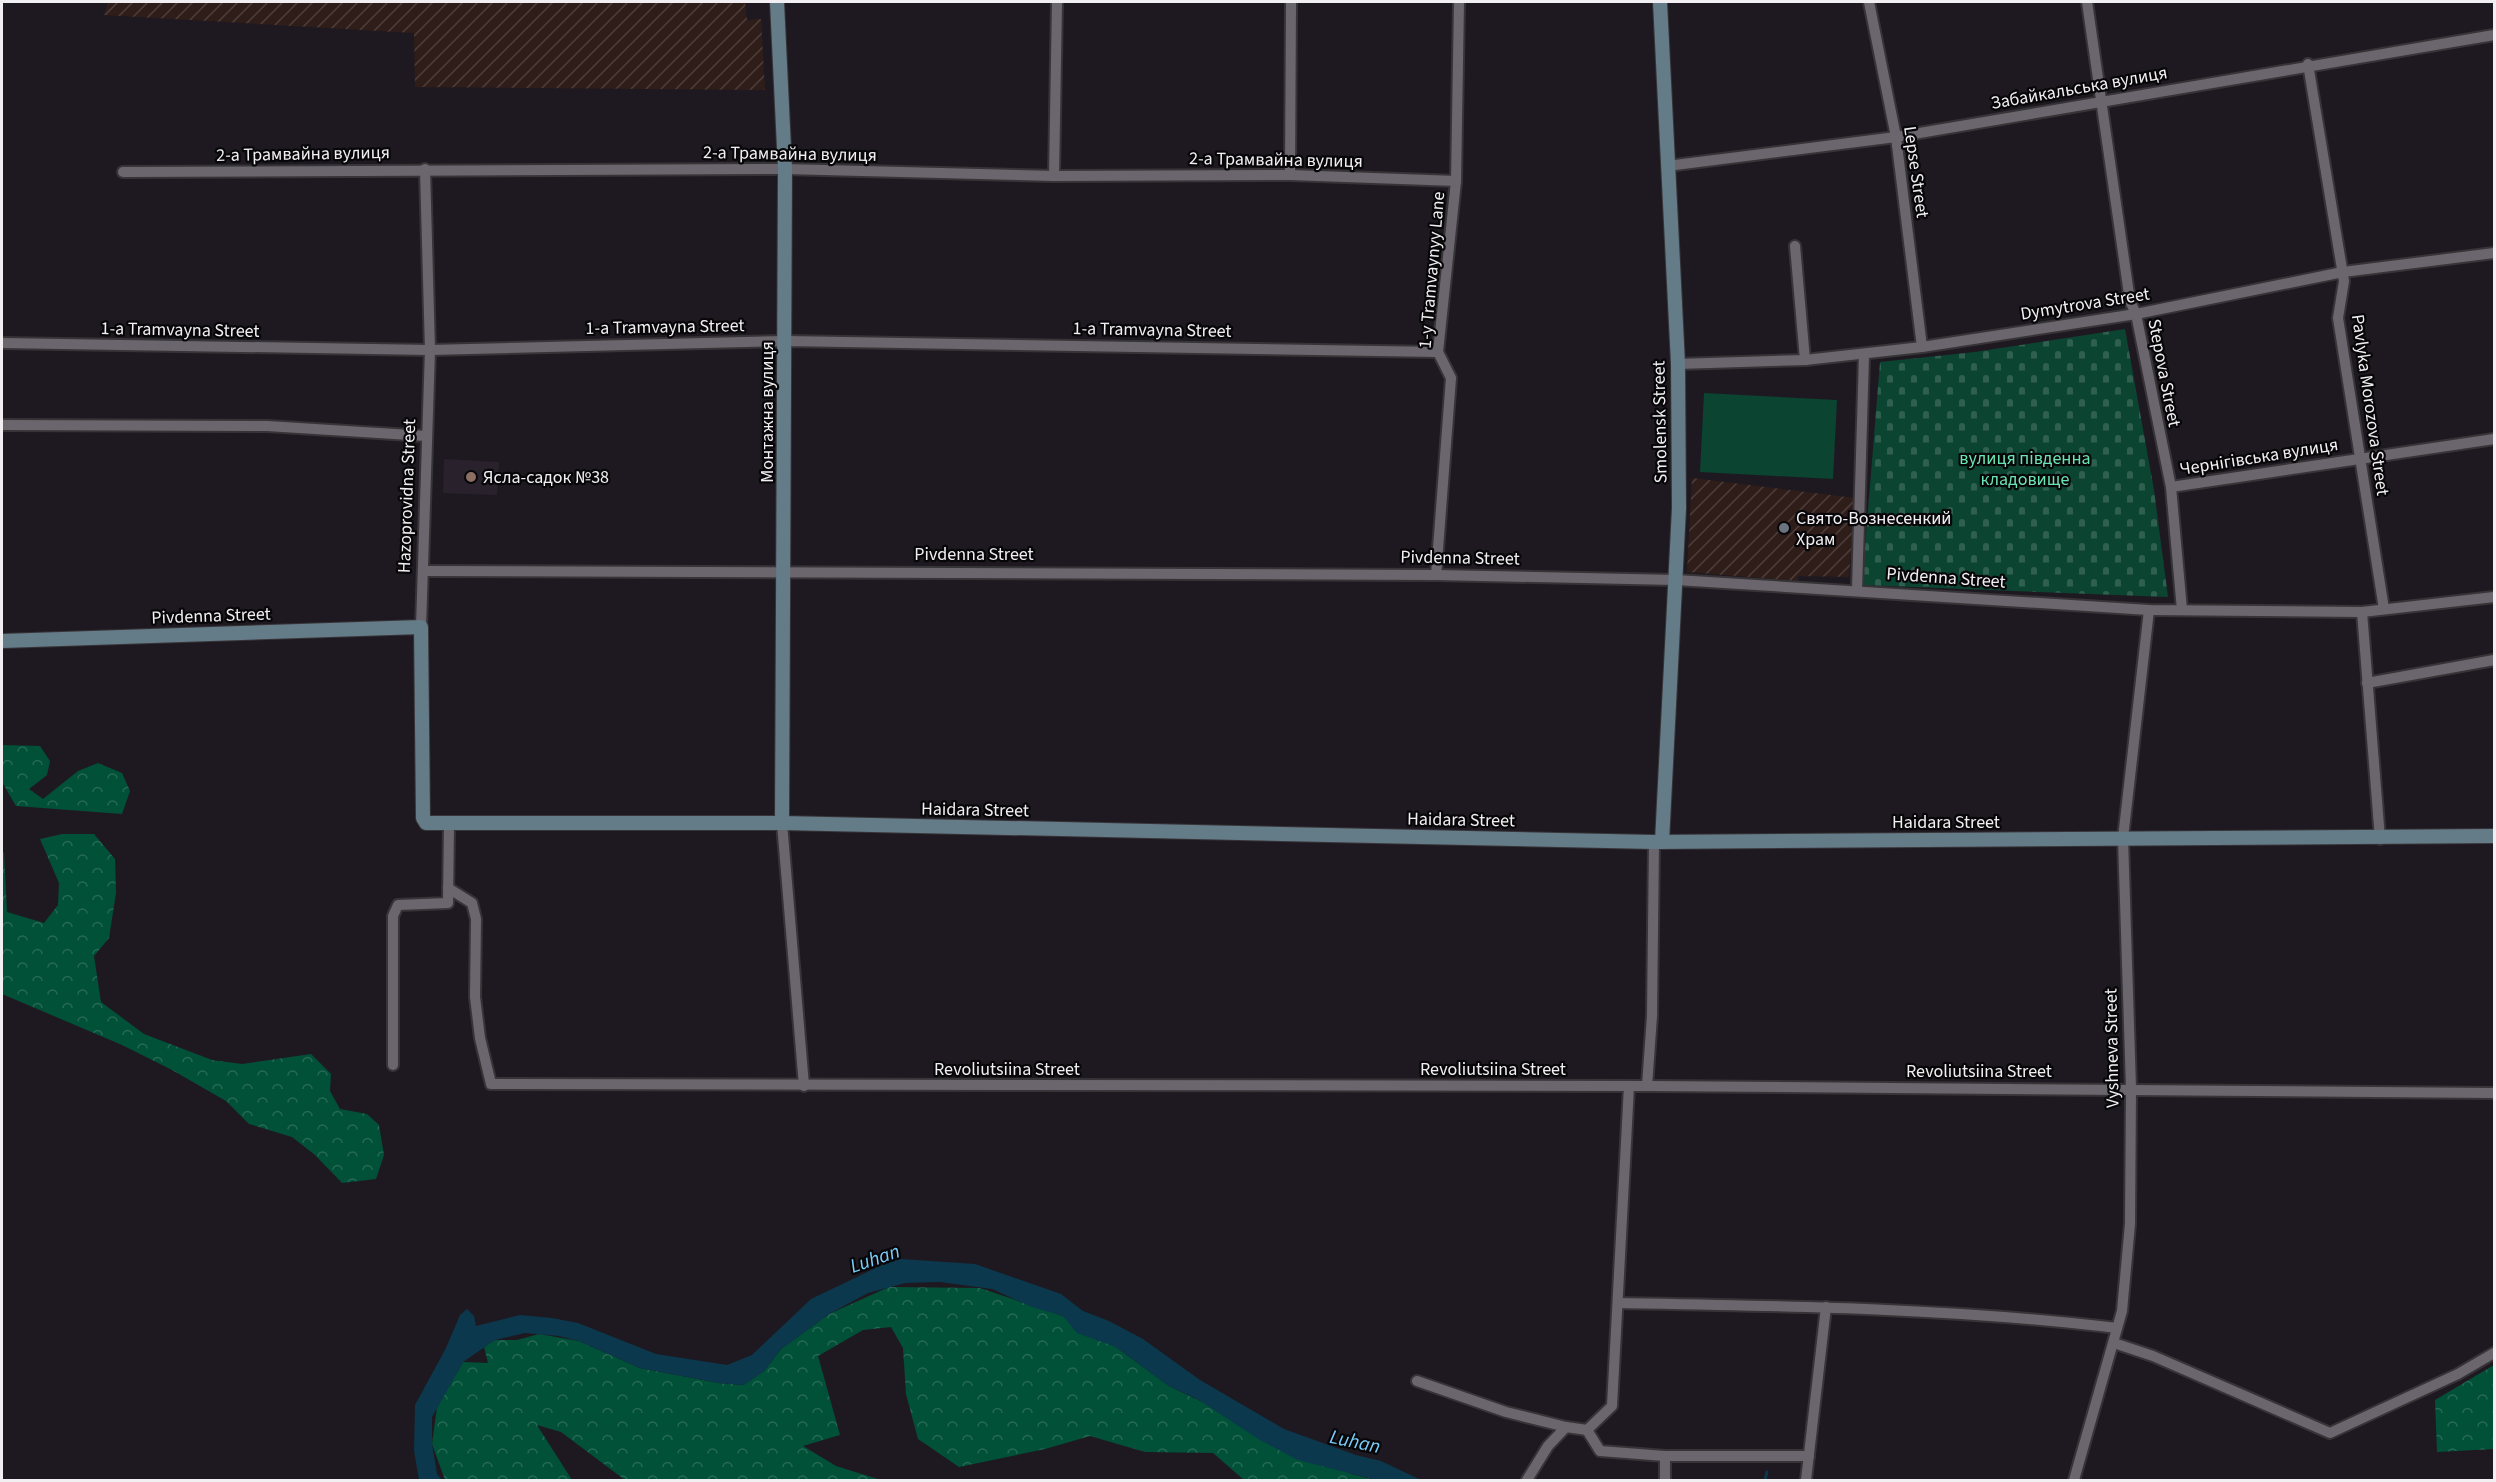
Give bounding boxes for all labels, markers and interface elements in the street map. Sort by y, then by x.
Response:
street label: Забайкальська вулиця [1989,60,2169,116]
street label: Lepse Street [1897,124,1935,220]
street label: 2-а Трамвайна вулиця [216,140,390,168]
street label: 2-а Трамвайна вулиця [703,140,877,168]
street label: 2-а Трамвайна вулиця [1189,146,1363,174]
street label: 1-y Tramvaynyy Lane [1413,190,1451,350]
street label: Dymytrova Street [2019,281,2151,327]
street label: 1-a Tramvayna Street [585,313,745,341]
street label: Pavlyka Morozova Street [2345,313,2395,497]
street label: 1-a Tramvayna Street [100,316,260,344]
street label: 1-a Tramvayna Street [1072,316,1232,344]
street label: Stepova Street [2141,317,2187,429]
street label: Монтажна вулиця [755,341,780,483]
street label: Smolensk Street [1646,360,1674,484]
street label: Hazoprovidna Street [392,419,422,573]
street label: Чернігівська вулиця [2178,432,2340,482]
park label: вулиця південна кладовище [1959,446,2091,492]
place label: Ясла-садок №38 [483,465,609,490]
marker: Ясла-садок №38 [464,470,478,484]
place label: Свято-Вознесенкий Храм [1796,506,1952,552]
marker: Свято-Вознесенкий Храм [1777,521,1791,535]
street label: Pivdenna Street [914,542,1034,567]
street label: Pivdenna Street [1400,544,1520,572]
street label: Pivdenna Street [1886,561,2006,595]
street label: Pivdenna Street [151,601,271,631]
street label: Haidara Street [921,797,1029,823]
street label: Haidara Street [1407,807,1515,833]
street label: Haidara Street [1892,810,2000,835]
street label: Vyshneva Street [2098,988,2126,1108]
street label: Revoliutsiina Street [934,1057,1080,1082]
street label: Revoliutsiina Street [1420,1057,1566,1082]
street label: Revoliutsiina Street [1906,1059,2052,1084]
water label: Luhan [846,1237,904,1281]
water label: Luhan [1327,1423,1383,1461]

